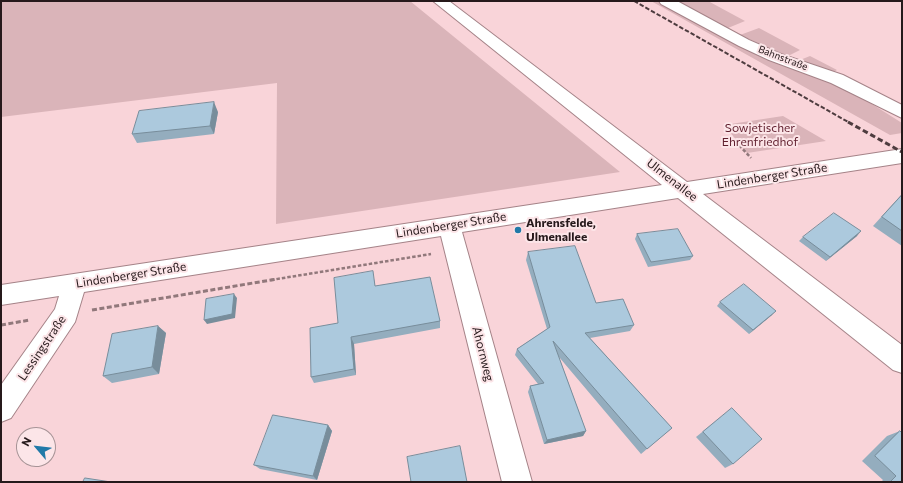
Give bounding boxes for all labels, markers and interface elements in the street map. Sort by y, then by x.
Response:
street label: Bahnstraße [756,43,810,73]
park label: Sowjetischer Ehrenfriedhof [722,121,798,149]
street label: Ulmenallee [644,156,700,204]
street label: Lindenberger Straße [716,160,828,192]
street label: Lindenberger Straße [395,209,507,241]
place label: Ahrensfelde, Ulmenallee [526,216,596,244]
marker: Ahrensfelde, Ulmenallee [513,225,523,235]
street label: Lindenberger Straße [75,259,187,291]
street label: Lessingstraße [15,313,69,383]
street label: Ahornweg [469,325,497,383]
north arrow [16,427,56,467]
text: N [18,435,34,448]

